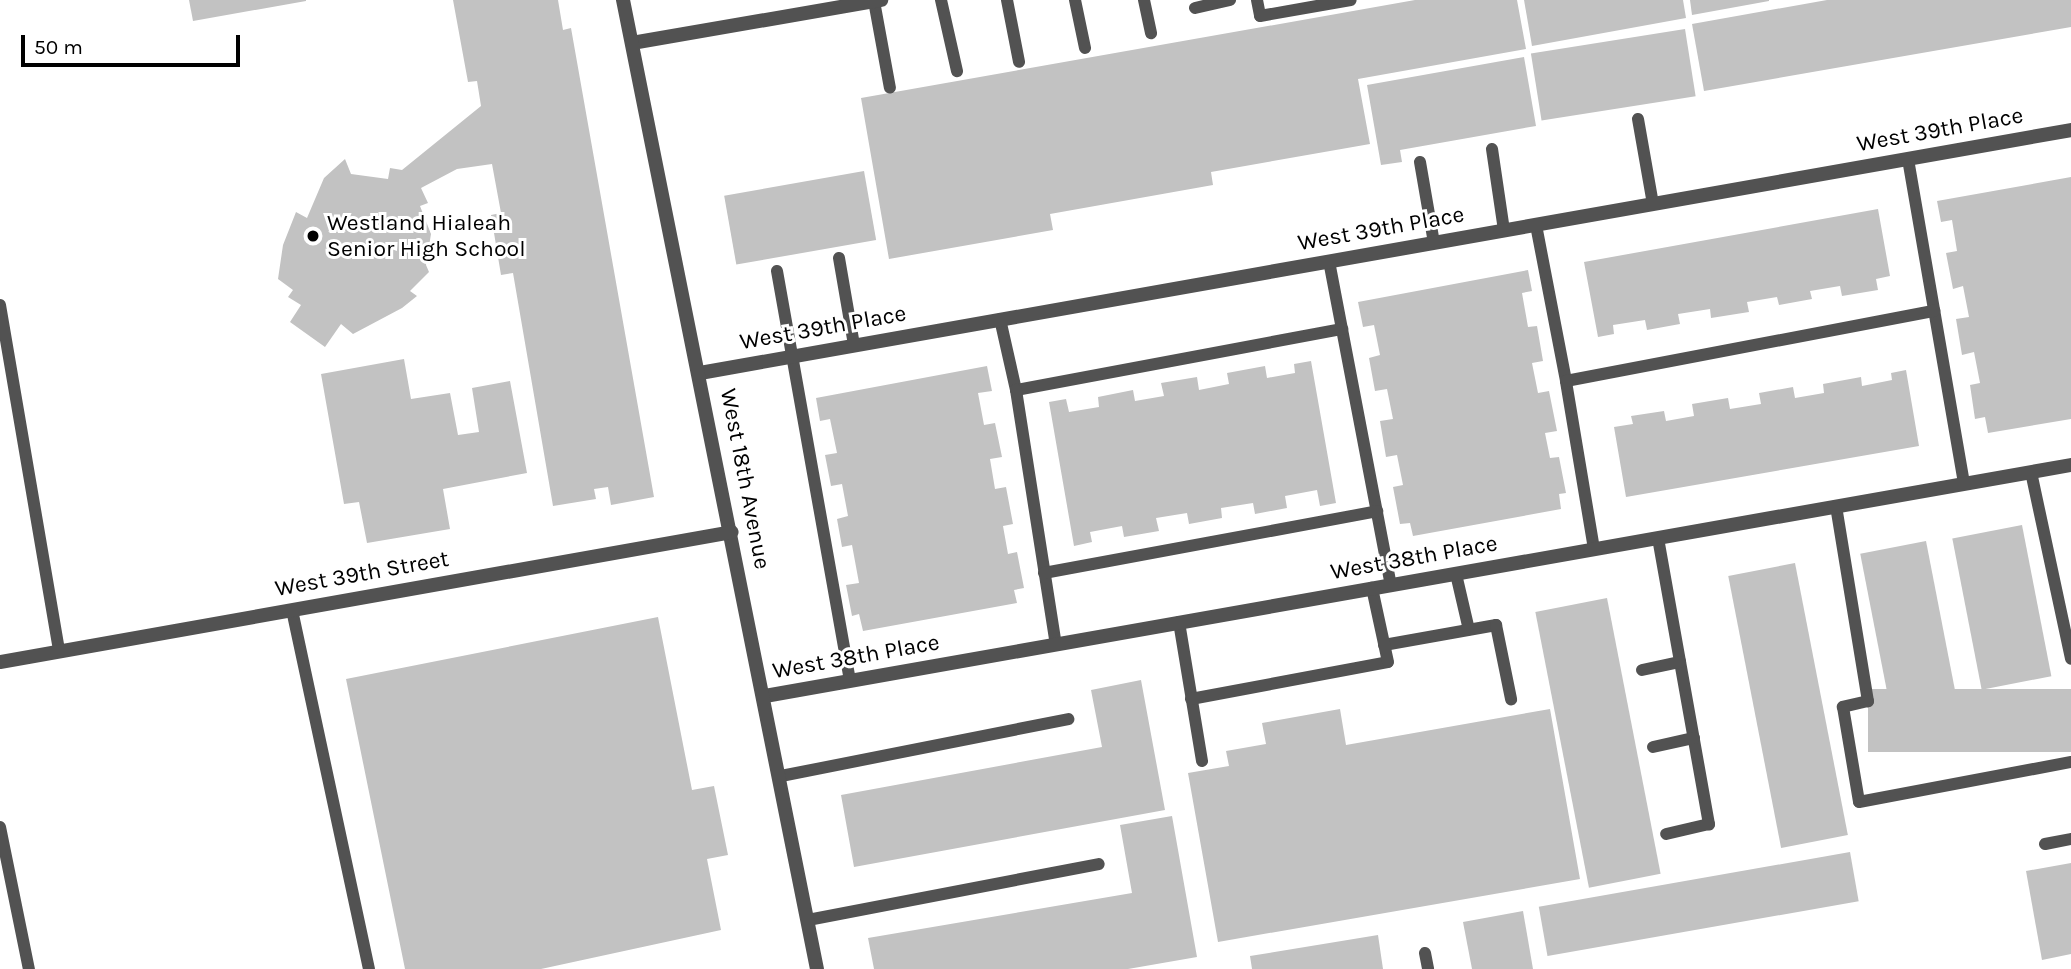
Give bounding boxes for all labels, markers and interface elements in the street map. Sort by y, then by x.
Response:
scale bar [24,21,243,65]
text: 50 m [34,35,83,59]
street label: West 39th Place [1855,102,2025,158]
street label: West 39th Place [1296,201,1466,257]
place label: Westland Hialeah Senior High School [327,209,526,263]
marker: Westland Hialeah Senior High School [305,228,321,244]
street label: West 39th Place [738,300,908,356]
street label: West 18th Avenue [714,386,776,572]
street label: West 38th Place [1328,530,1500,586]
street label: West 39th Street [273,545,451,603]
street label: West 38th Place [770,629,942,685]

